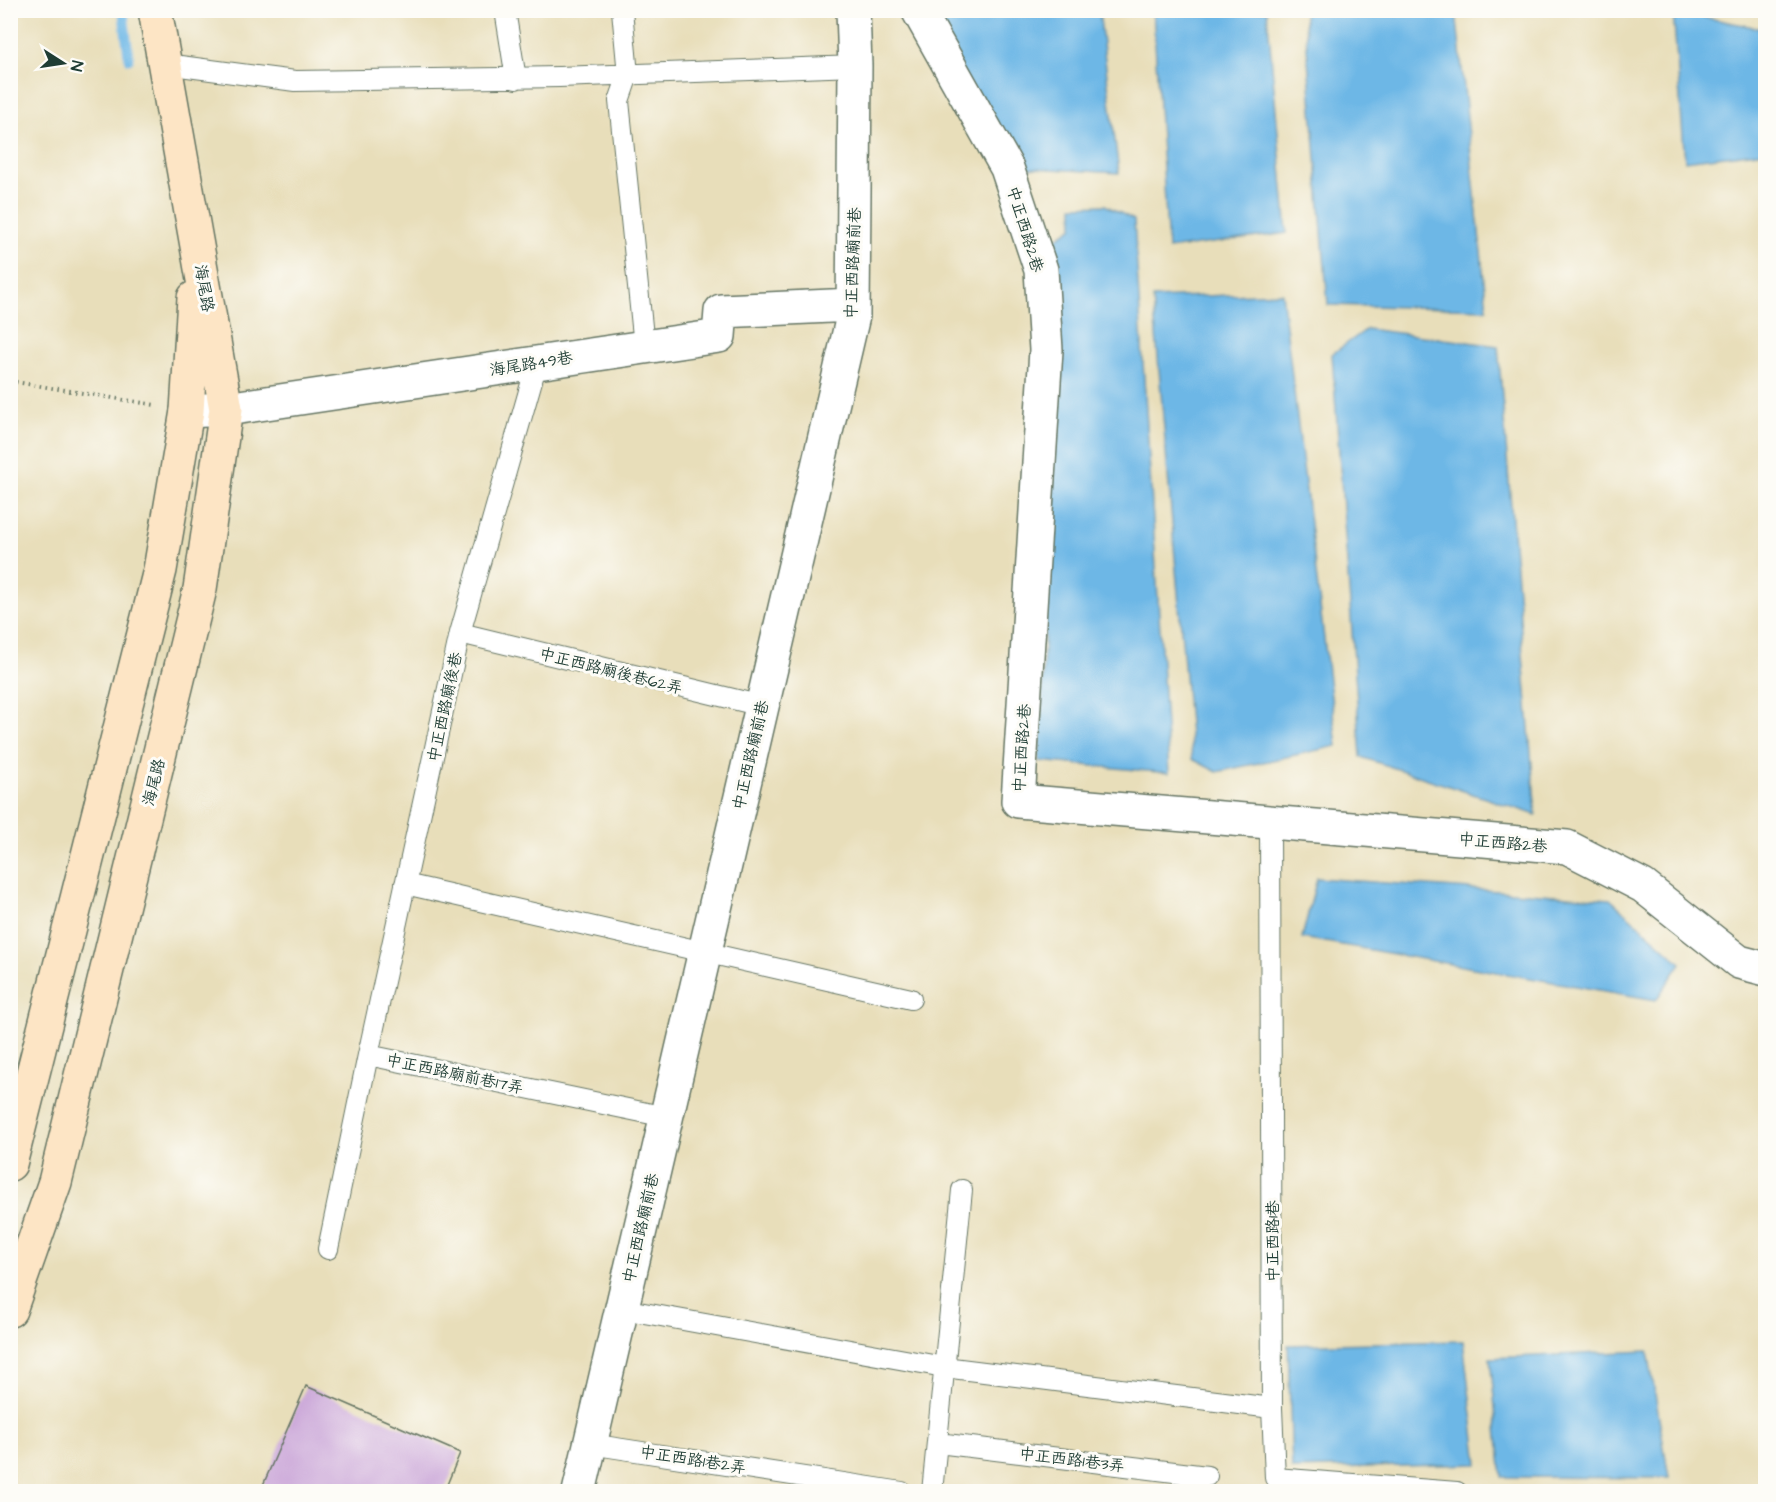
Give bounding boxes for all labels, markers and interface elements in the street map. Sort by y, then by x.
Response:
north arrow [33,33,93,93]
text: N [65,59,88,73]
street label: 中正西路2巷 [1001,183,1049,275]
street label: 中正西路廟前巷 [840,207,866,319]
street label: 海尾路 [189,263,219,314]
street label: 海尾路49巷 [488,347,574,381]
street label: 中正西路廟後巷62弄 [537,642,685,699]
street label: 中正西路廟後巷 [423,650,467,764]
street label: 中正西路廟前巷 [728,698,774,812]
street label: 中正西路2巷 [1008,703,1036,793]
street label: 海尾路 [137,756,170,808]
street label: 中正西路2巷 [1458,828,1548,858]
street label: 中正西路廟前巷17弄 [384,1049,526,1099]
street label: 中正西路廟前巷 [618,1171,664,1285]
street label: 中正西路1巷 [1262,1200,1284,1282]
street label: 中正西路1巷2弄 [638,1441,748,1479]
street label: 中正西路1巷3弄 [1018,1443,1126,1477]

